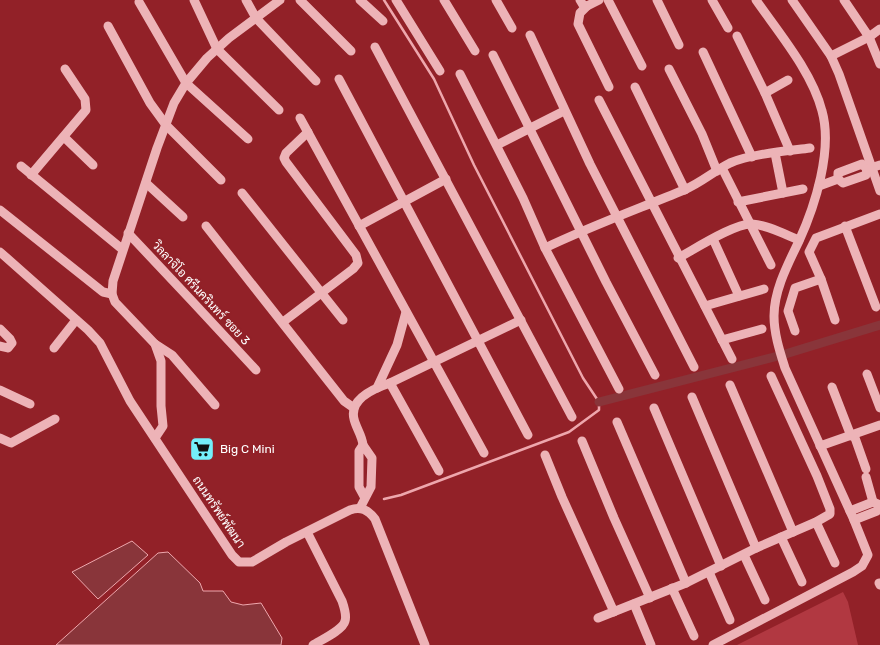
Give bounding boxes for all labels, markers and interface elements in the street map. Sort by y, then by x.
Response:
street label: วิลลาจิโอ ศรีนครินทร์ ซอย 3 [149,237,253,348]
supermarket icon: Big C Mini [189,436,215,462]
place label: Big C Mini [220,442,275,456]
street label: ถนนทรัพย์พัฒนา [190,473,249,551]

